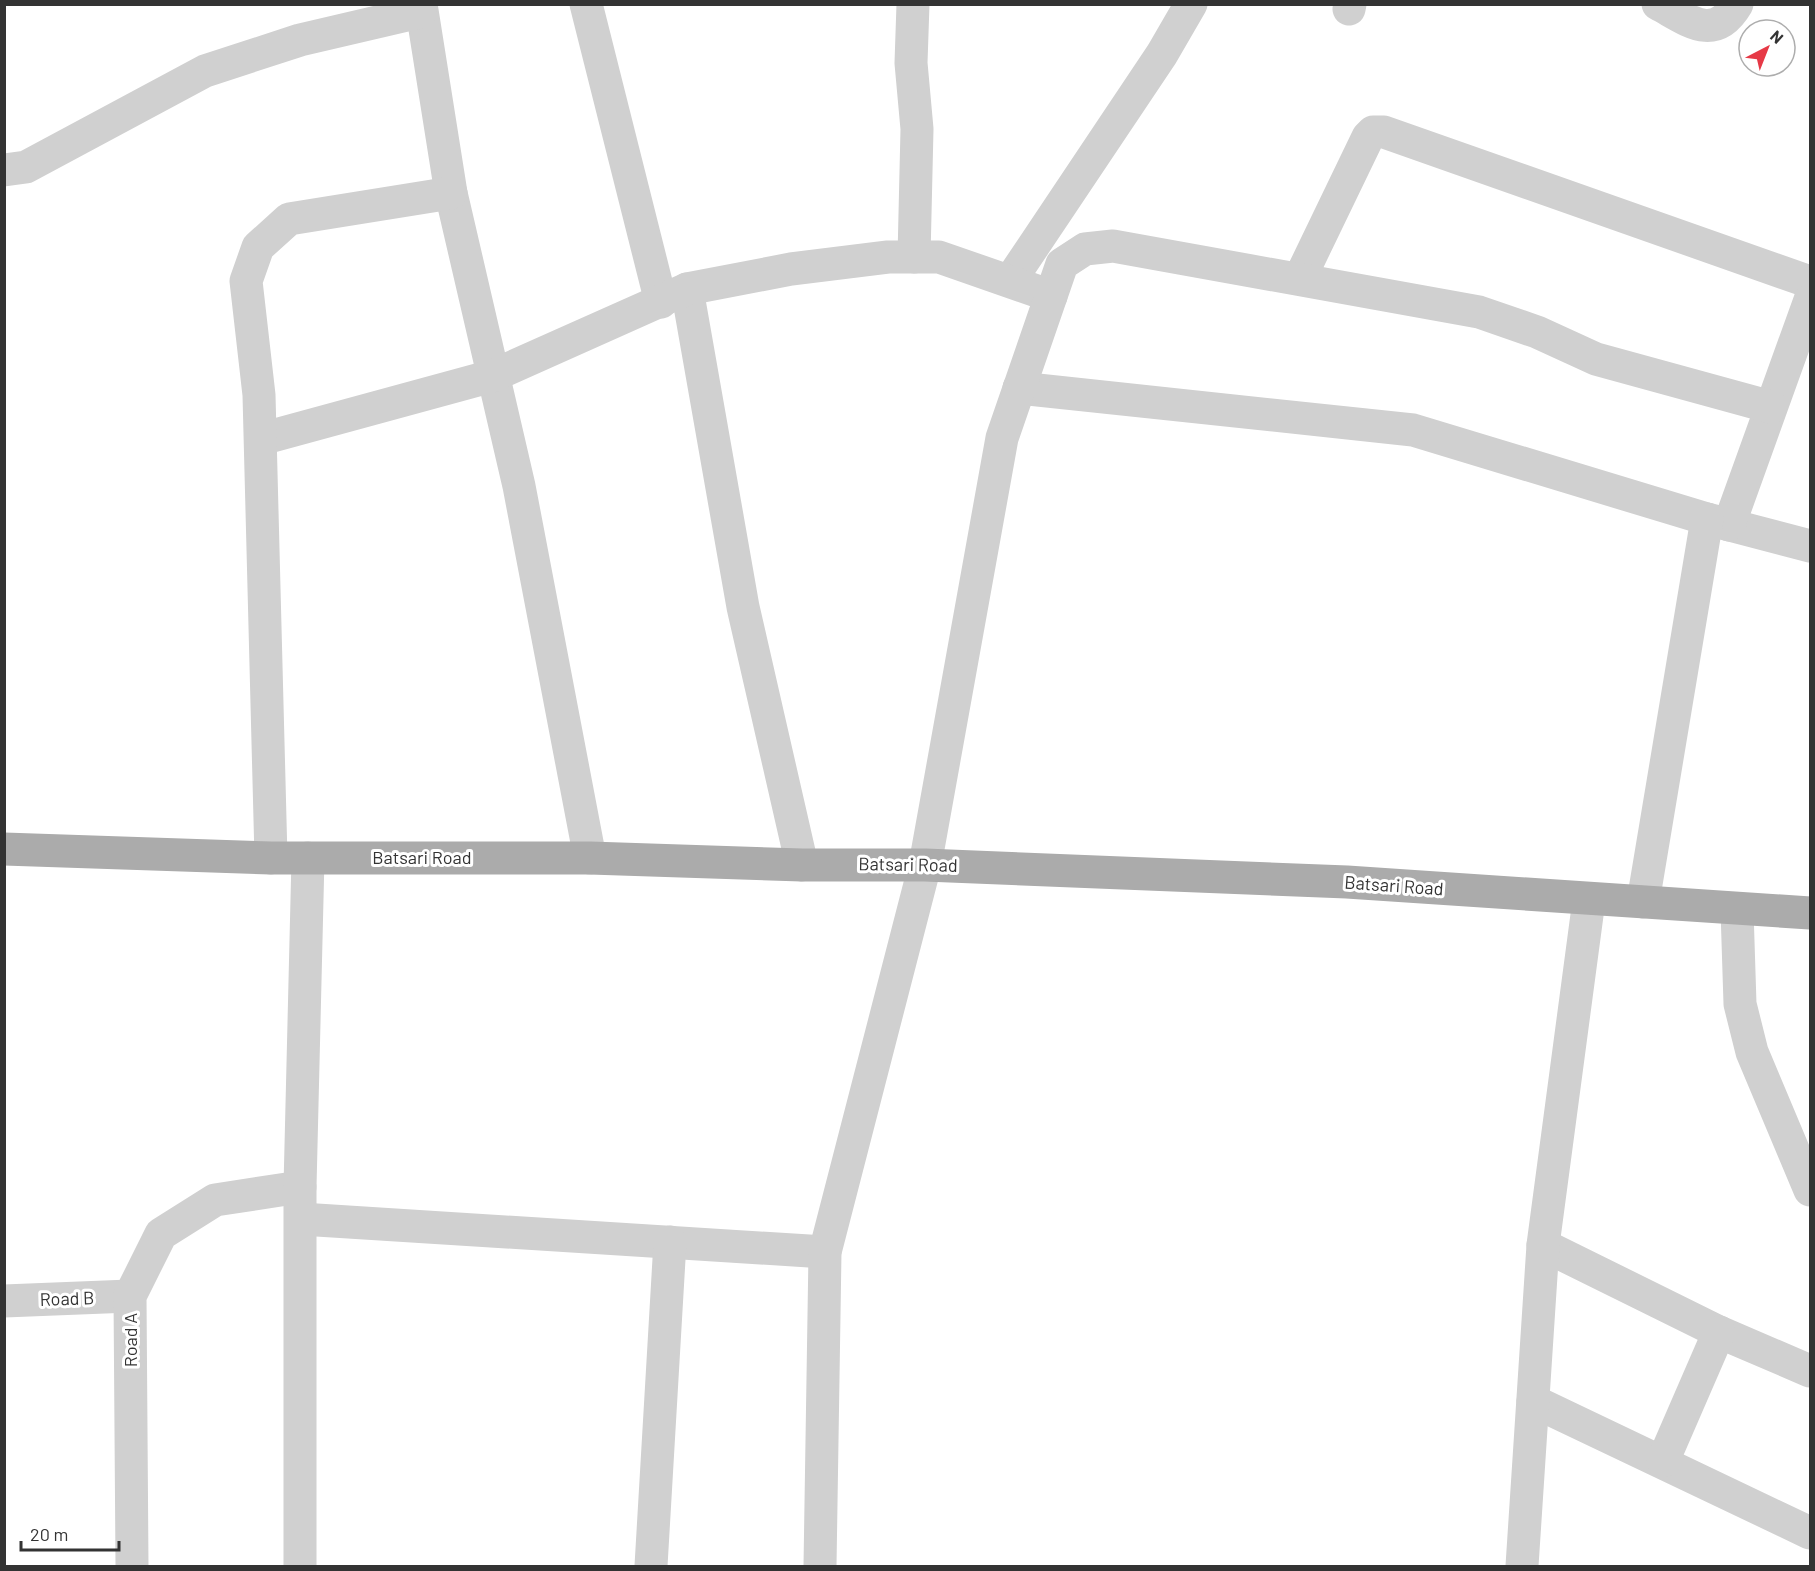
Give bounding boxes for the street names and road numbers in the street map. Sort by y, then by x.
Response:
street label: Batsari Road [372,846,472,868]
street label: Batsari Road [858,852,958,876]
street label: Batsari Road [1344,871,1444,899]
street label: Road B [39,1286,95,1310]
street label: Road A [119,1313,141,1367]

